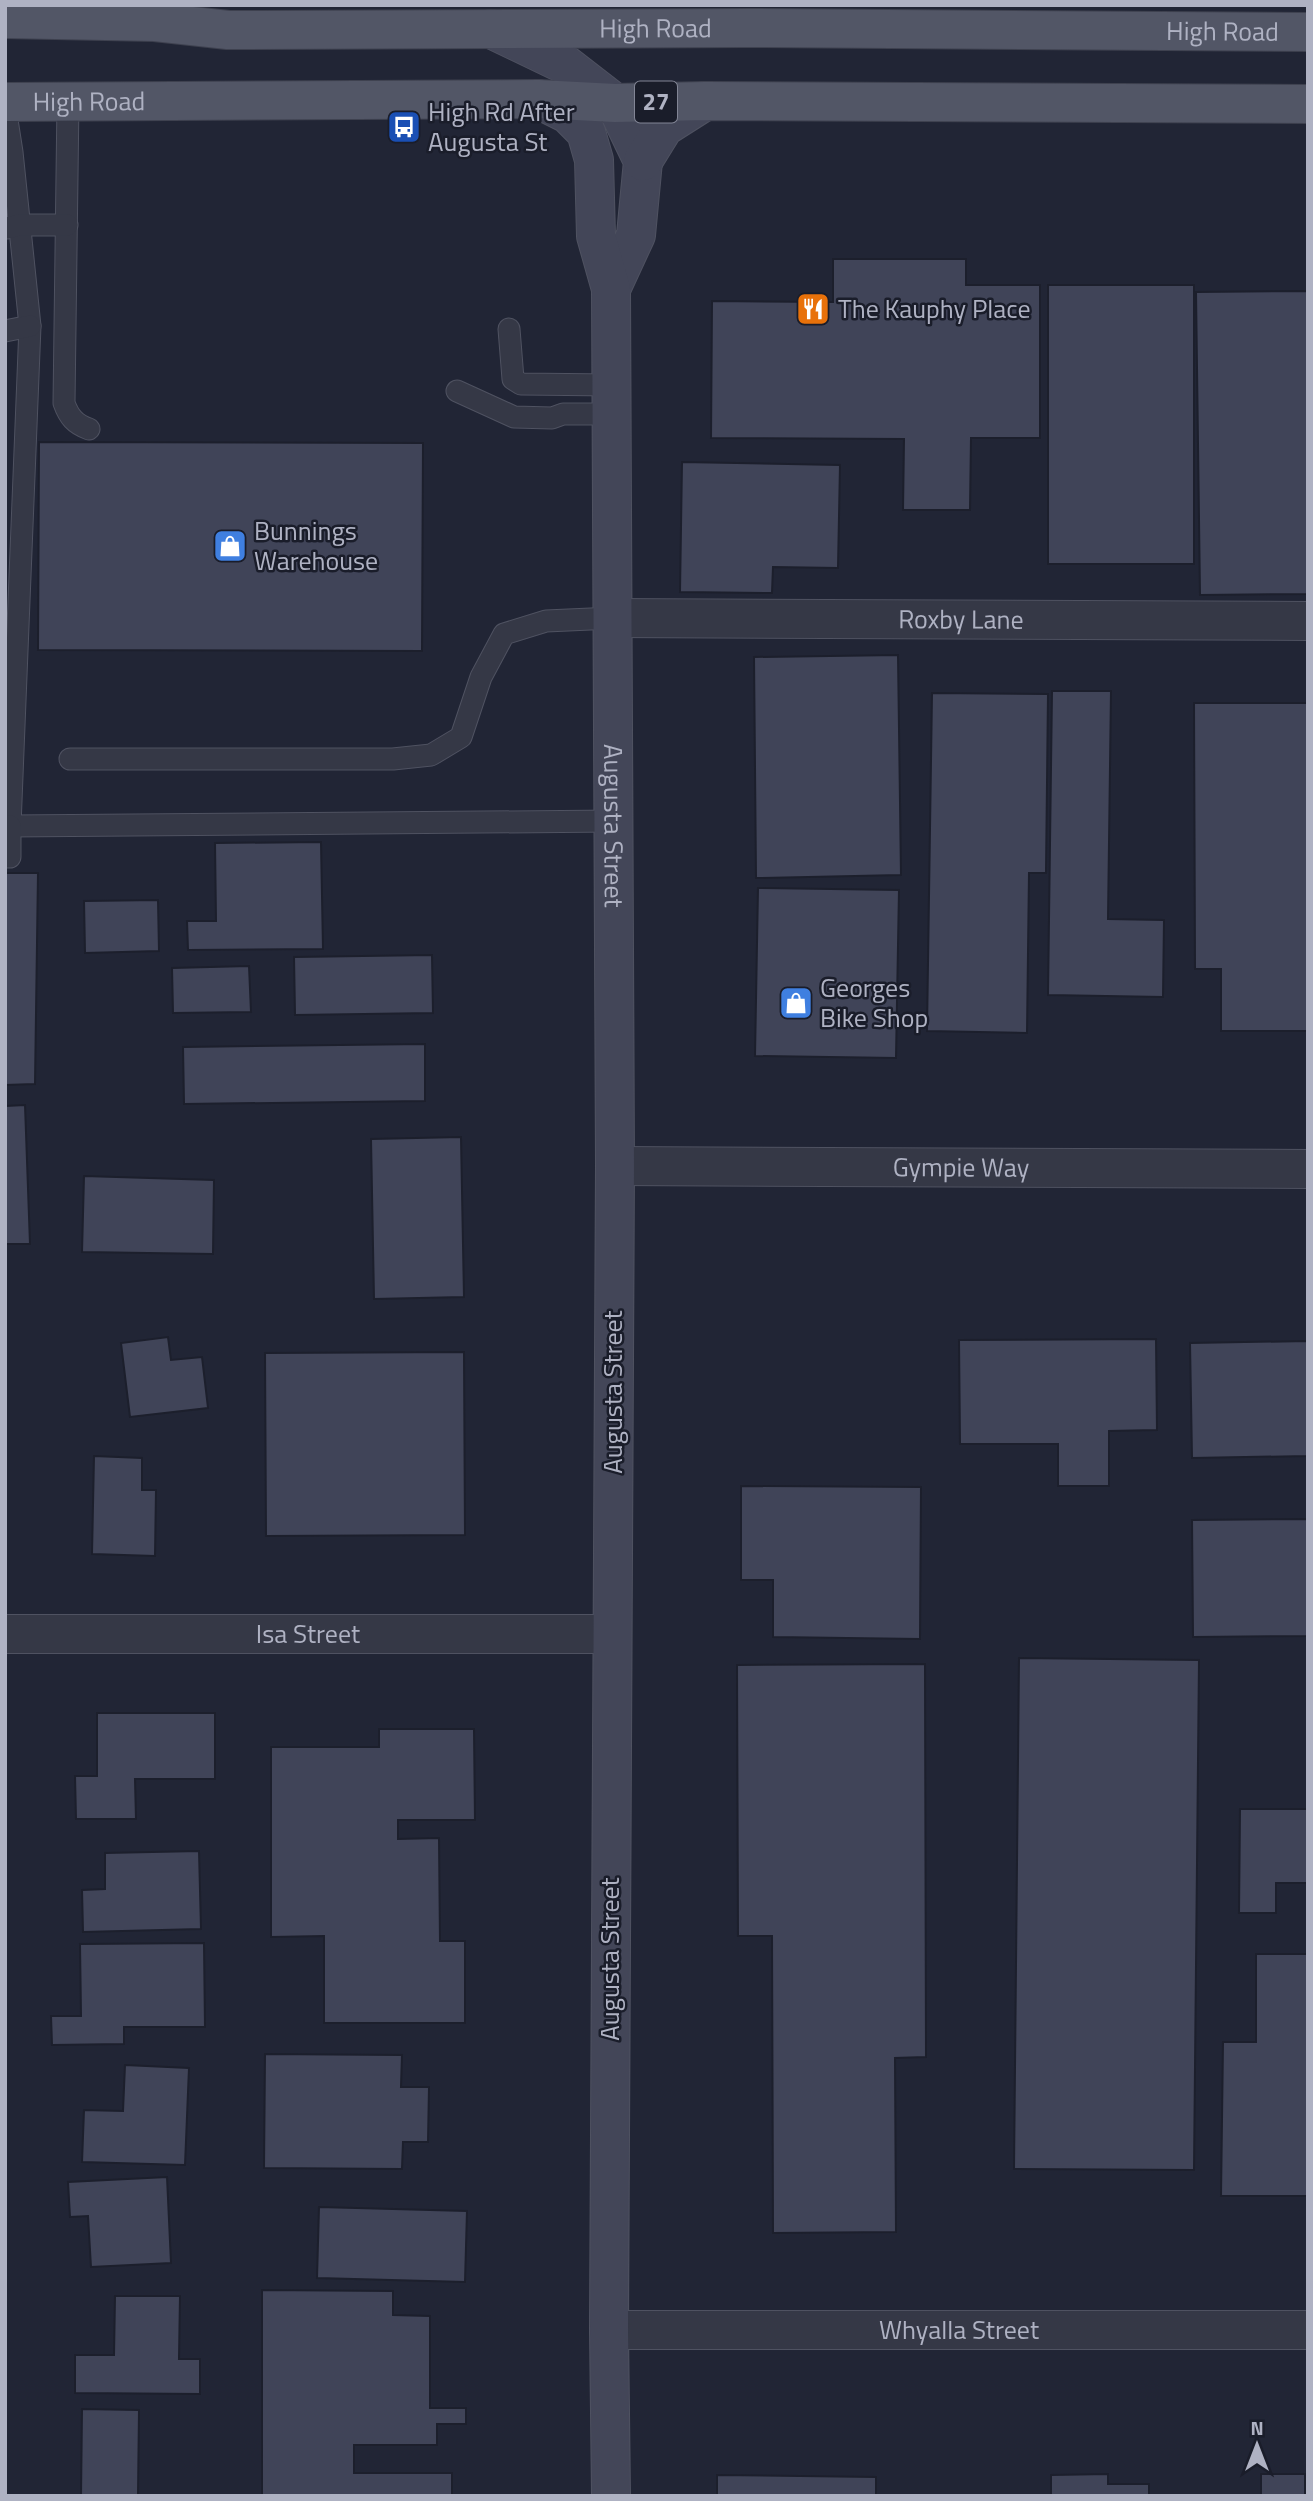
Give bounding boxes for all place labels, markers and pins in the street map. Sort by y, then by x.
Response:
place label: High Rd After Augusta St [428,92,575,161]
bus stop icon: High Rd After Augusta St [385,108,423,146]
place label: The Kauphy Place [838,289,1031,328]
restaurant icon: The Kauphy Place [794,290,832,328]
place label: Bunnings Warehouse [254,511,378,580]
shop icon: Bunnings Warehouse [211,527,249,565]
place label: Georges Bike Shop [820,968,928,1037]
shop icon: Georges Bike Shop [777,984,815,1022]

